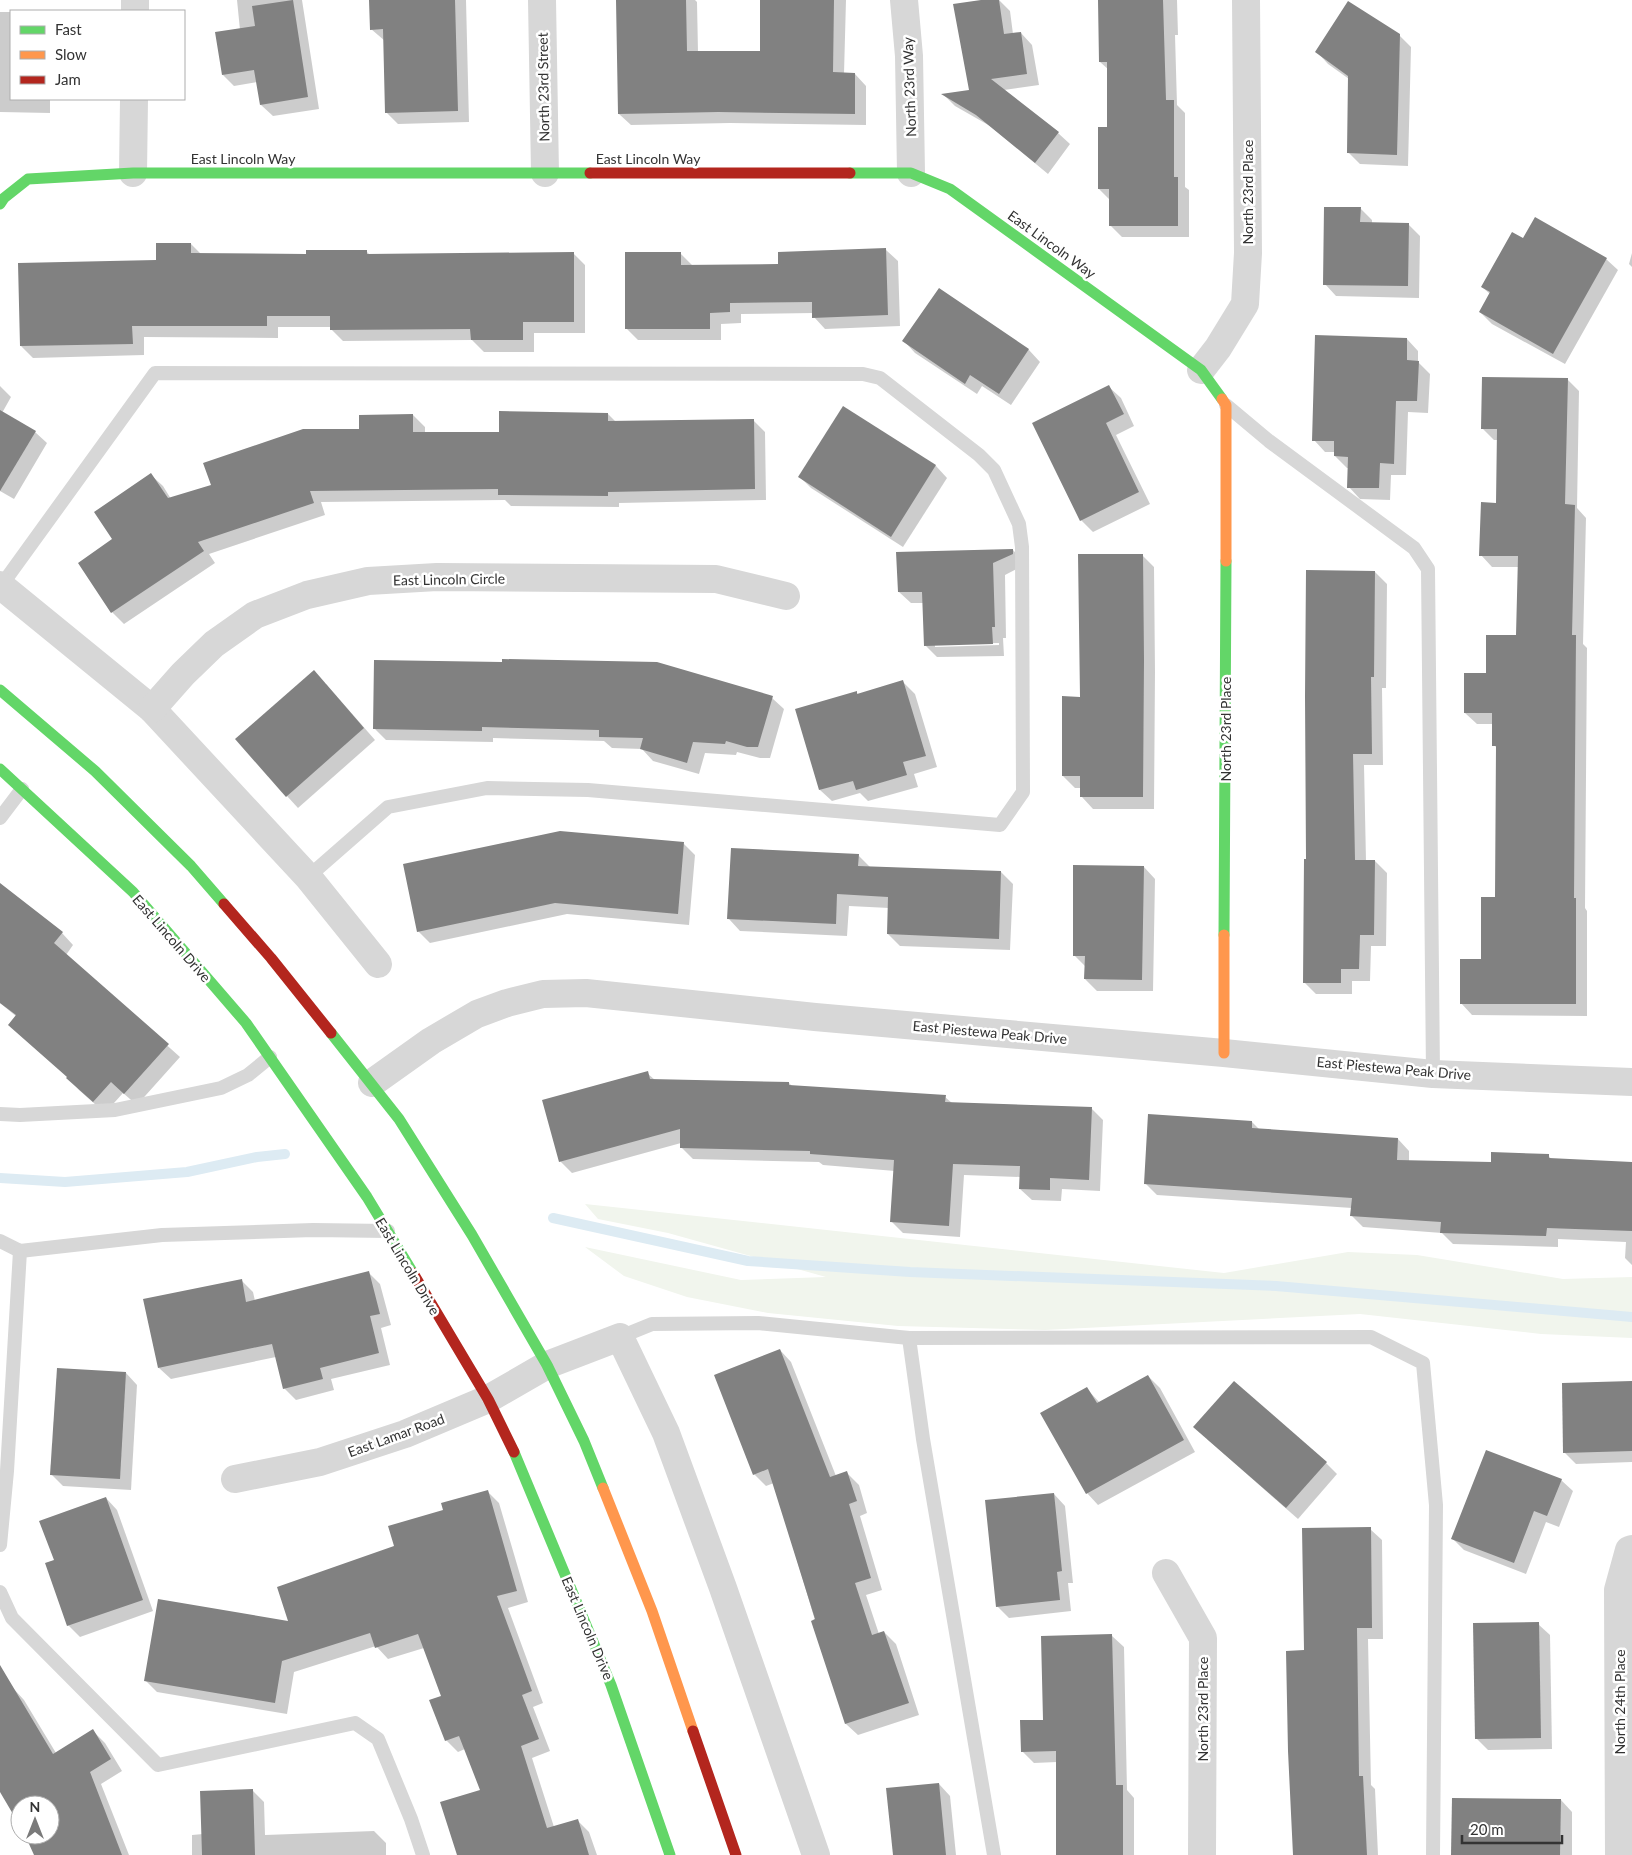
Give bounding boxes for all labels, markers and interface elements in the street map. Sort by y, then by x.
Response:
legend [10,10,185,100]
text: Fast [55,20,82,38]
street label: North 23rd Street [534,32,552,142]
street label: North 23rd Way [899,36,919,137]
text: Slow [55,45,87,63]
text: Jam [55,70,81,88]
street label: North 23rd Place [1239,140,1256,245]
street label: East Lincoln Way [191,150,296,167]
street label: East Lincoln Way [596,150,701,167]
street label: East Lincoln Way [1005,206,1100,282]
street label: East Lincoln Circle [393,570,505,588]
street label: North 23rd Place [1217,677,1234,782]
street label: East Lincoln Drive [129,891,215,985]
street label: East Piestewa Peak Drive [912,1017,1068,1047]
street label: East Piestewa Peak Drive [1316,1053,1472,1083]
street label: East Lincoln Drive [372,1214,444,1318]
street label: East Lamar Road [345,1410,447,1460]
street label: East Lincoln Drive [559,1574,617,1682]
street label: North 24th Place [1611,1649,1628,1755]
street label: North 23rd Place [1194,1657,1211,1762]
north arrow [10,1795,60,1845]
text: N [30,1798,40,1815]
scale bar [1462,1812,1562,1844]
text: 20 m [1470,1820,1504,1838]

